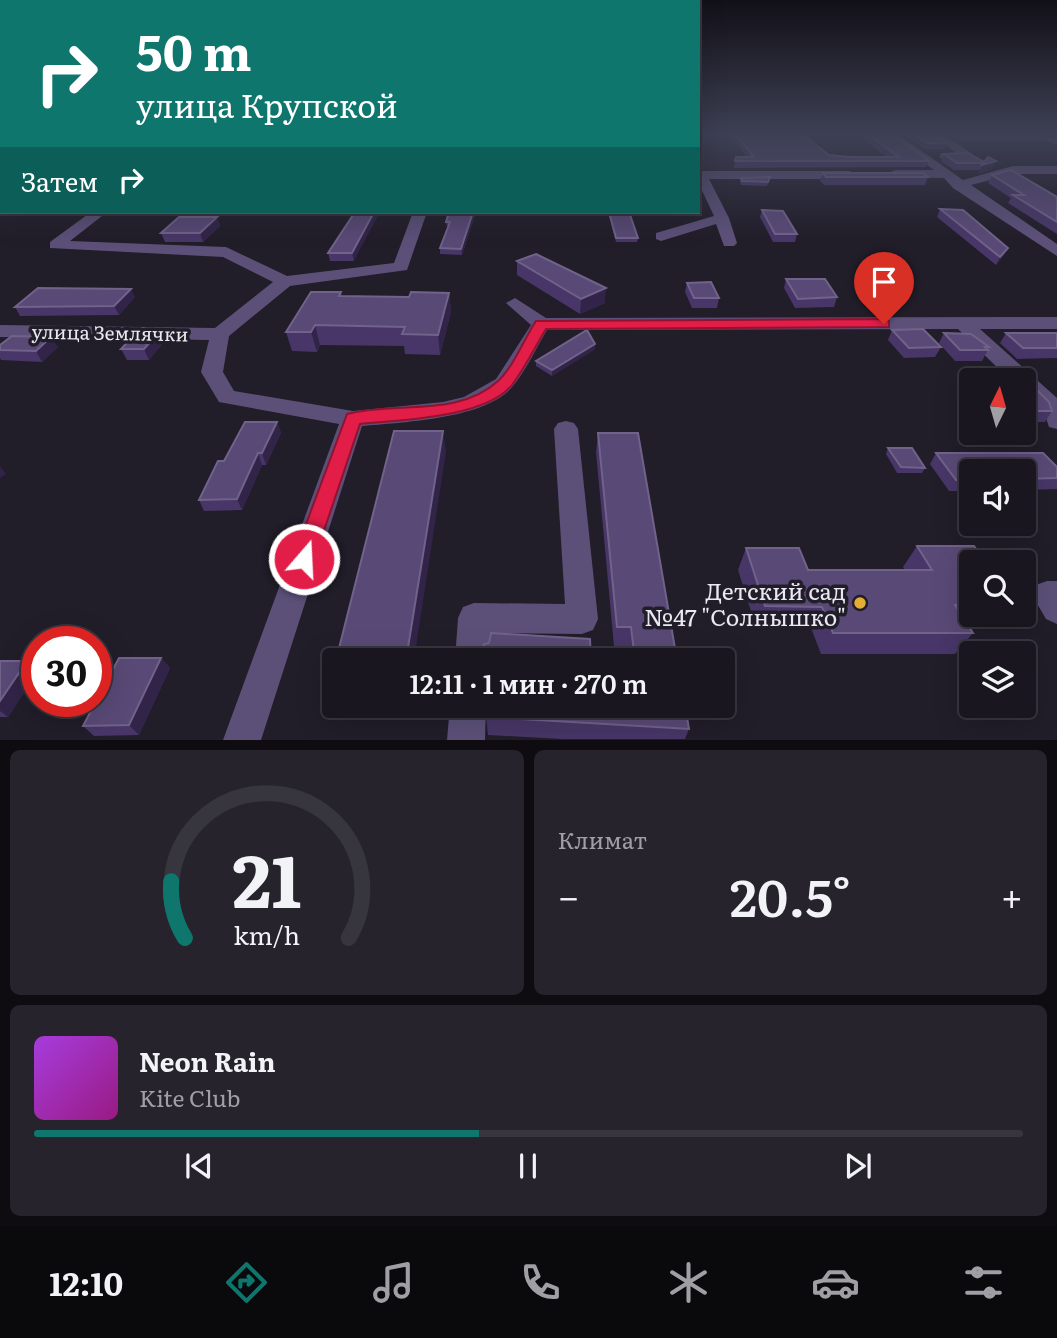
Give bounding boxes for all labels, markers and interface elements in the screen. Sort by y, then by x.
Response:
text: 50 m [136,13,252,86]
icon: right [21,28,112,119]
text: улица Крупской [136,80,398,128]
text: Затем [21,161,98,200]
icon: right [112,161,150,199]
pin [854,252,914,324]
icon: arrive [865,263,903,301]
street label: улица Землячки [31,317,189,347]
north arrow [959,368,1036,444]
map controls [959,368,1036,718]
button: sound [959,459,1036,536]
position arrow [267,522,341,596]
button: search [959,550,1036,627]
place label: Детский сад №47 "Солнышко" [644,573,846,633]
marker: Детский сад №47 "Солнышко" [852,595,868,611]
speed limit sign: 30 [21,626,112,717]
button: layers [959,641,1036,718]
text: 12:11 · 1 мин · 270 m [409,663,648,702]
text: Климат [558,822,647,856]
text: 21 [232,823,301,931]
text: 20.5° [730,856,851,933]
text: − [558,866,580,923]
text: + [1001,866,1023,923]
text: km/h [233,916,300,953]
text: Neon Rain [139,1041,276,1080]
text: Kite Club [139,1080,240,1114]
icon: previous [180,1147,218,1185]
icon: pause [509,1147,547,1185]
icon: next [839,1147,877,1185]
text: 12:10 [49,1258,123,1306]
icon: directions [222,1258,271,1307]
icon: music [369,1258,418,1307]
icon: phone [516,1258,565,1307]
icon: climate [664,1258,713,1307]
icon: car [811,1258,860,1307]
icon: filters [959,1258,1008,1307]

